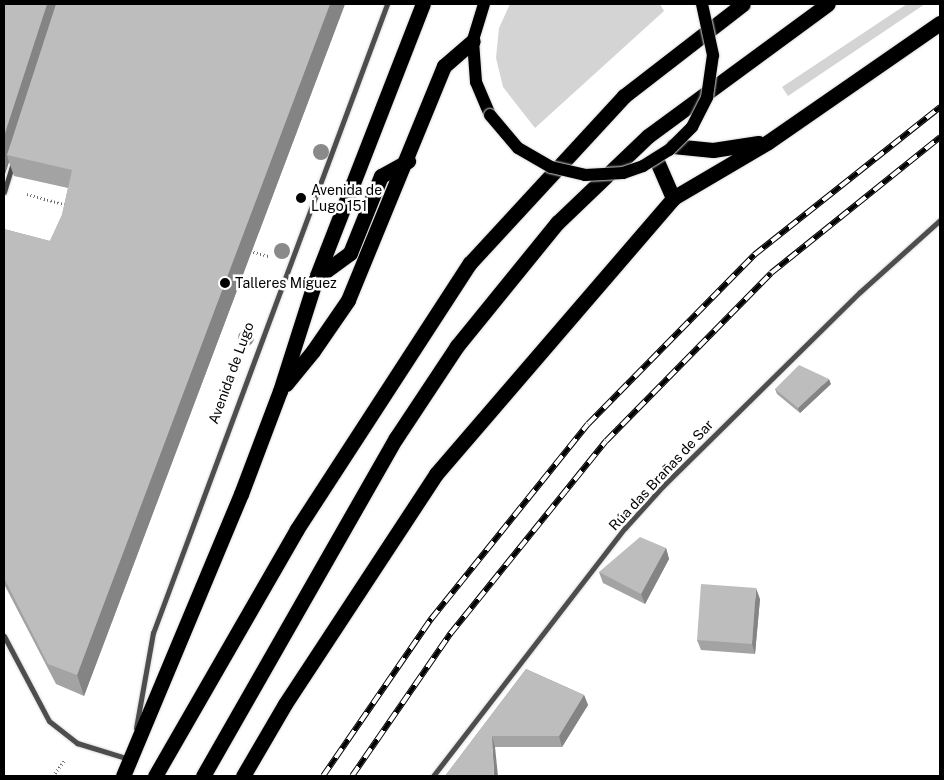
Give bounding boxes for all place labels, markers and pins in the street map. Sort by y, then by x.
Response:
place label: Avenida de Lugo 151 [311,182,382,214]
marker: Avenida de Lugo 151 [295,192,307,204]
place label: Talleres Míguez [235,275,337,291]
marker: Talleres Míguez [219,277,231,289]

